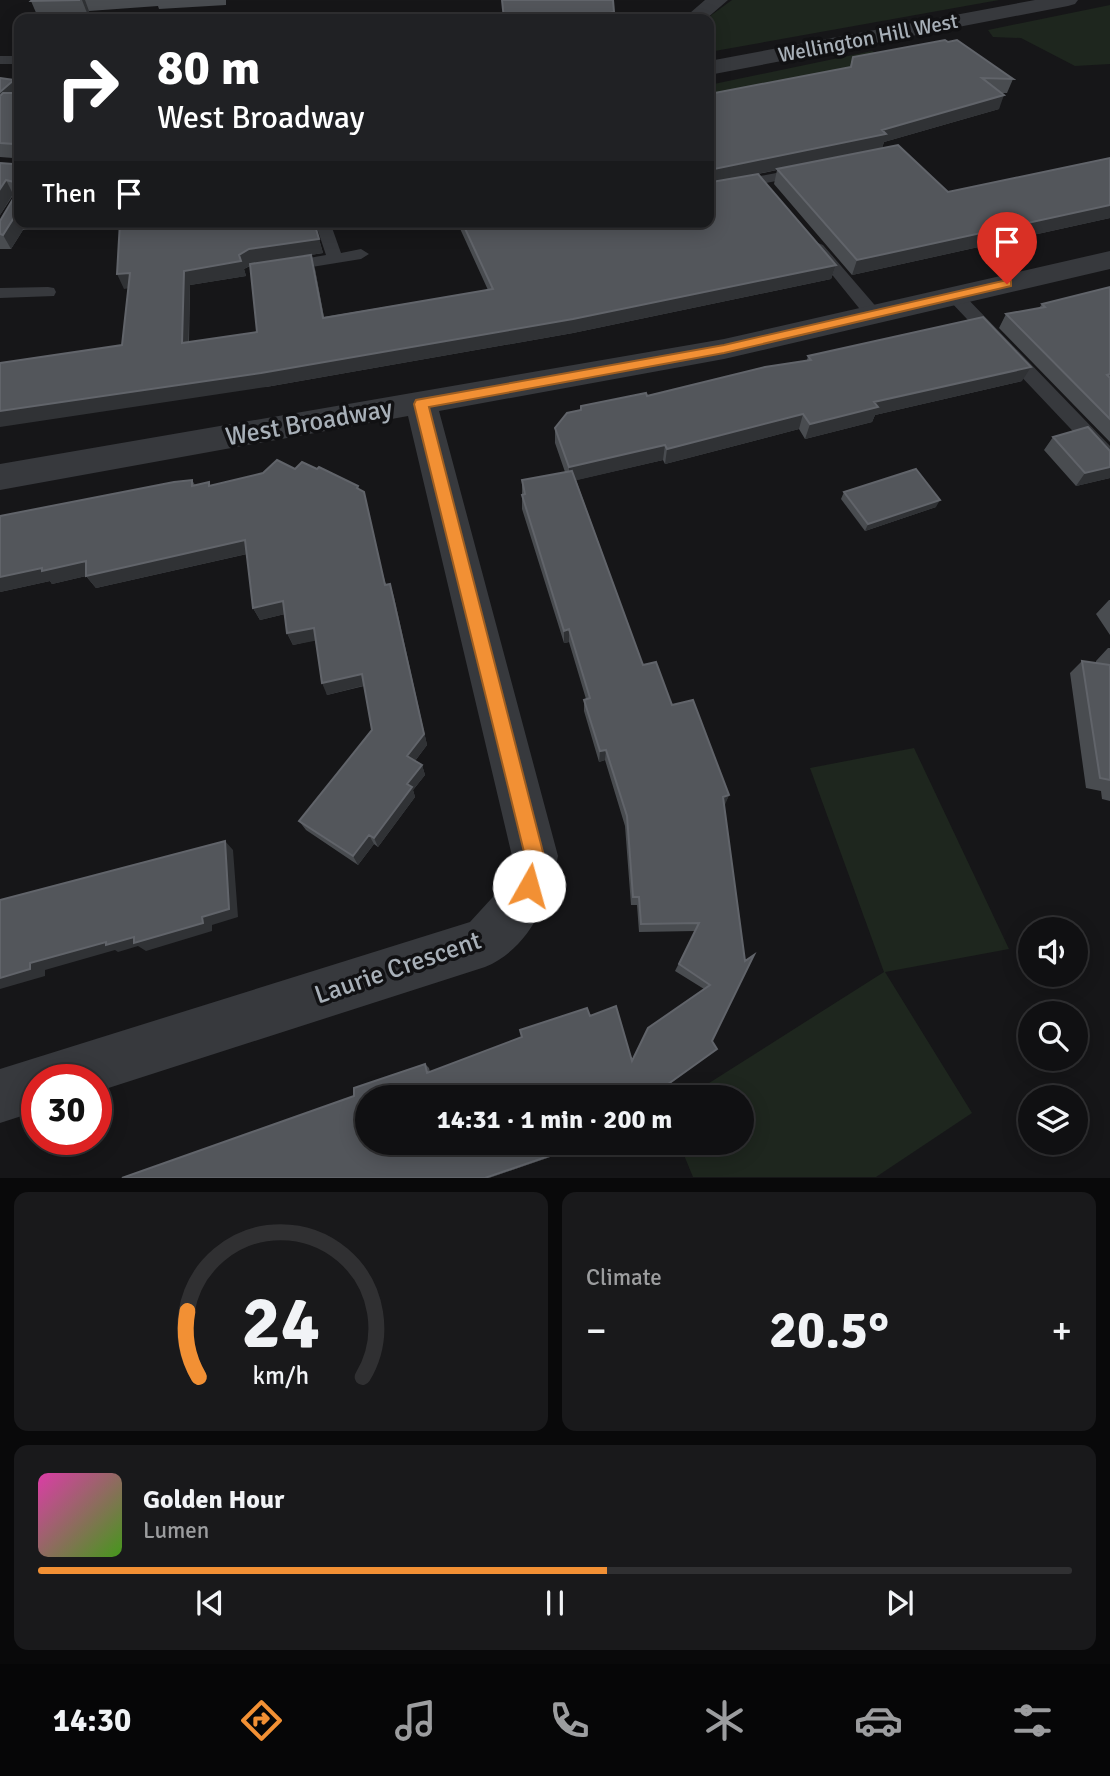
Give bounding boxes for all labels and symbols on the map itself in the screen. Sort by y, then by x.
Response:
street label: Wellington Hill West [776,8,960,68]
pin [977,212,1037,284]
street label: West Broadway [223,393,395,453]
position arrow [492,849,566,923]
street label: Laurie Crescent [310,925,486,1011]
speed limit sign: 30 [21,1064,112,1155]

